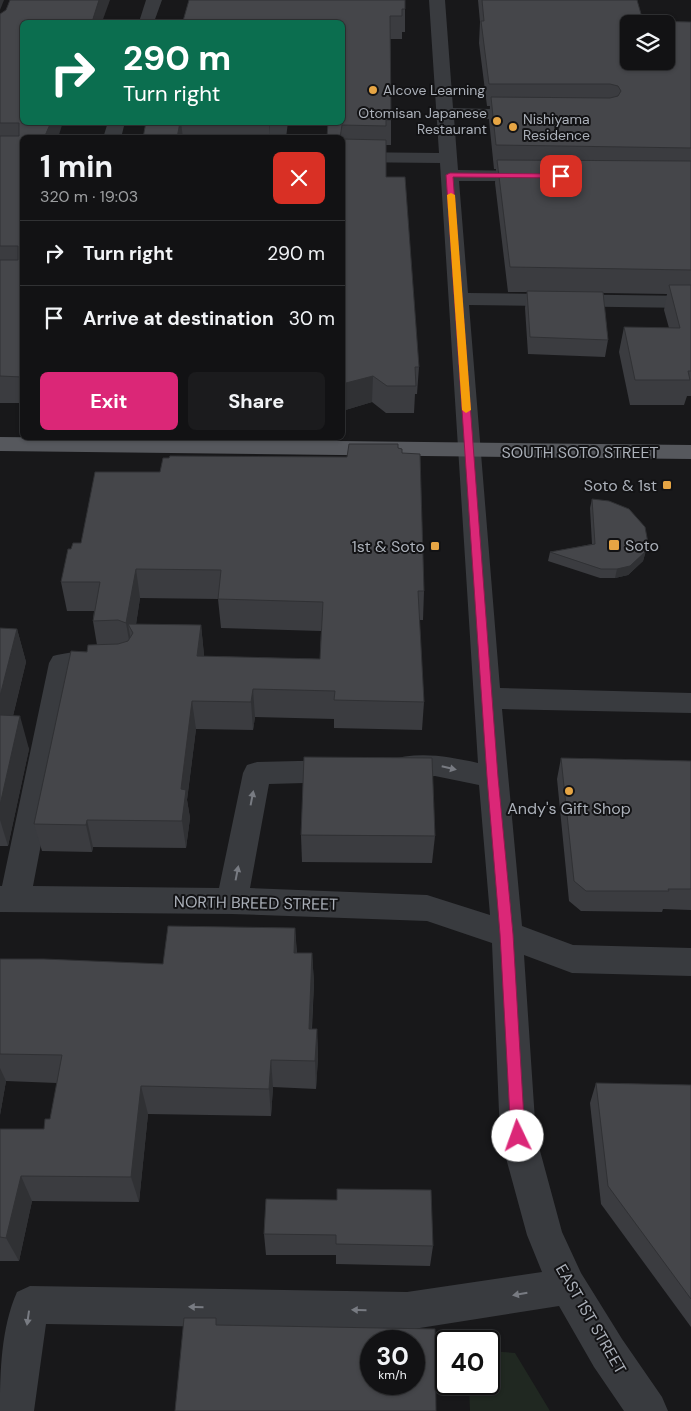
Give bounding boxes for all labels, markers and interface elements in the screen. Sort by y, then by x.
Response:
map controls [620,15,675,70]
button: layers [620,15,675,70]
text: 290 m [123,35,231,81]
icon: right [40,40,105,105]
text: Turn right [123,79,220,108]
place label: Alcove Learning [383,81,485,99]
marker: Alcove Learning [367,84,379,96]
place label: Otomisan Japanese Restaurant [358,104,487,138]
place label: Nishiyama Residence [523,110,590,144]
marker: Otomisan Japanese Restaurant [491,115,503,127]
marker: Nishiyama Residence [507,121,519,133]
text: 1 min [40,147,113,186]
button: close [273,152,325,204]
pin [540,155,582,197]
icon: arrive [547,162,575,190]
text: 320 m · 19:03 [40,186,138,207]
icon: right [40,239,68,267]
text: Turn right [83,241,173,266]
text: 290 m [267,241,325,266]
icon: arrive [40,304,68,332]
text: Arrive at destination [83,306,274,331]
text: 30 m [289,306,335,331]
button: Exit [40,372,178,430]
button: Share [188,372,325,430]
street label: SOUTH SOTO STREET [502,442,658,463]
place label: Soto & 1st [584,475,657,496]
marker: Soto & 1st [661,479,673,491]
place label: Soto [625,535,659,556]
place label: 1st & Soto [352,536,425,557]
marker: Soto [607,538,621,552]
marker: 1st & Soto [429,540,441,552]
one-way arrow [442,764,457,772]
marker: Andy's Gift Shop [563,785,575,797]
one-way arrow [248,790,256,806]
place label: Andy's Gift Shop [507,798,631,819]
one-way arrow [233,866,241,881]
street label: NORTH BREED STREET [174,891,338,915]
position arrow [491,1109,543,1161]
street label: EAST 1ST STREET [551,1260,631,1378]
one-way arrow [512,1291,528,1299]
one-way arrow [188,1303,204,1311]
one-way arrow [350,1306,366,1314]
one-way arrow [24,1311,32,1327]
speed limit sign: 40 [435,1330,500,1395]
text: 30 [376,1340,409,1373]
text: km/h [378,1367,407,1383]

